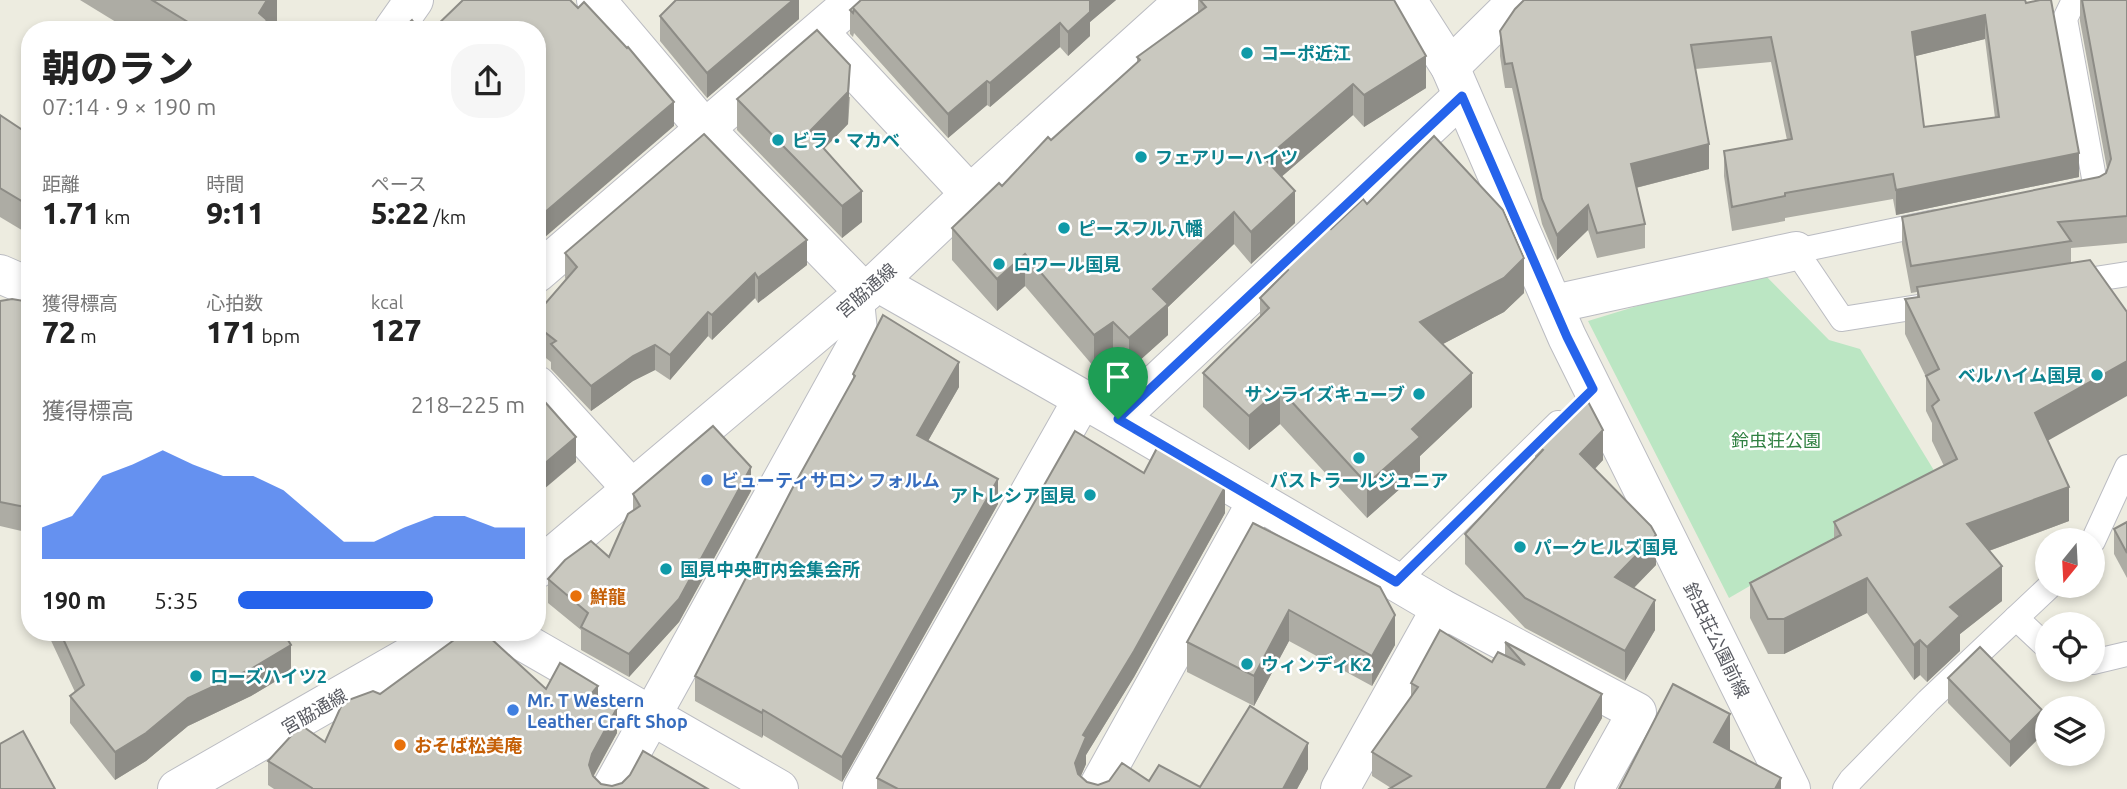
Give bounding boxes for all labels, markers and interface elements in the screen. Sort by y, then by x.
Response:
place label: コーポ近江 [1261,43,1351,63]
button: share [451,44,525,118]
marker: コーポ近江 [1239,45,1255,61]
text: 朝のラン [42,47,194,89]
text: 07:14 · 9 × 190 m [42,94,216,119]
place label: ビラ・マカベ [792,130,900,150]
marker: ビラ・マカベ [770,132,786,148]
place label: フェアリーハイツ [1155,147,1298,167]
marker: フェアリーハイツ [1133,149,1149,165]
text: 距離 [42,173,80,195]
text: 時間 [206,173,244,195]
text: ペース [371,173,427,195]
text: 1.71 [42,196,100,230]
text: 9:11 [206,196,264,230]
text: 5:22 [371,196,429,230]
text: km [100,206,130,228]
text: /km [429,206,466,228]
place label: ピースフル八幡 [1078,218,1203,238]
marker: ピースフル八幡 [1056,220,1072,236]
place label: ロワール国見 [1013,254,1121,274]
marker: ロワール国見 [991,256,1007,272]
street label: 宮脇通線 [832,259,900,321]
text: kcal [371,291,403,313]
text: 獲得標高 [42,292,118,314]
text: 心拍数 [206,292,263,314]
text: 127 [371,313,421,347]
text: 72 [42,315,76,349]
text: 171 [206,315,257,349]
text: m [76,325,97,347]
text: bpm [257,325,300,347]
pin [1088,347,1148,419]
icon: arrive [1099,358,1137,396]
place label: ベルハイム国見 [1958,365,2083,385]
marker: ベルハイム国見 [2089,367,2105,383]
place label: サンライズキューブ [1245,384,1405,404]
marker: サンライズキューブ [1411,386,1427,402]
text: 218–225 m [411,392,525,417]
text: 獲得標高 [42,398,134,423]
park label: 鈴虫荘公園 [1731,430,1821,450]
marker: パストラールジュニア [1351,450,1367,466]
place label: ビューティサロン フォルム [721,470,940,490]
place label: パストラールジュニア [1270,470,1448,490]
marker: ビューティサロン フォルム [699,472,715,488]
place label: アトレシア国見 [950,485,1076,505]
marker: アトレシア国見 [1082,487,1098,503]
north arrow [2035,528,2105,598]
map controls [2035,528,2105,766]
place label: パークヒルズ国見 [1534,537,1678,557]
marker: パークヒルズ国見 [1512,539,1528,555]
place label: 国見中央町内会集会所 [680,559,860,579]
marker: 国見中央町内会集会所 [658,561,674,577]
street label: 鈴虫荘公園前線 [1680,579,1754,701]
place label: 鮮龍 [590,586,626,606]
text: 190 m [42,588,106,613]
text: 5:35 [154,588,199,613]
marker: 鮮龍 [568,588,584,604]
button: locate [2035,612,2105,682]
place label: ウィンディK2 [1261,654,1372,674]
marker: ウィンディK2 [1239,656,1255,672]
place label: ローズハイツ2 [210,666,327,686]
marker: ローズハイツ2 [188,668,204,684]
street label: 宮脇通線 [278,684,350,738]
place label: Mr. T Western Leather Craft Shop [527,690,688,731]
button: layers [2035,696,2105,766]
marker: Mr. T Western Leather Craft Shop [505,702,521,718]
place label: おそば松美庵 [414,735,522,755]
marker: おそば松美庵 [392,737,408,753]

